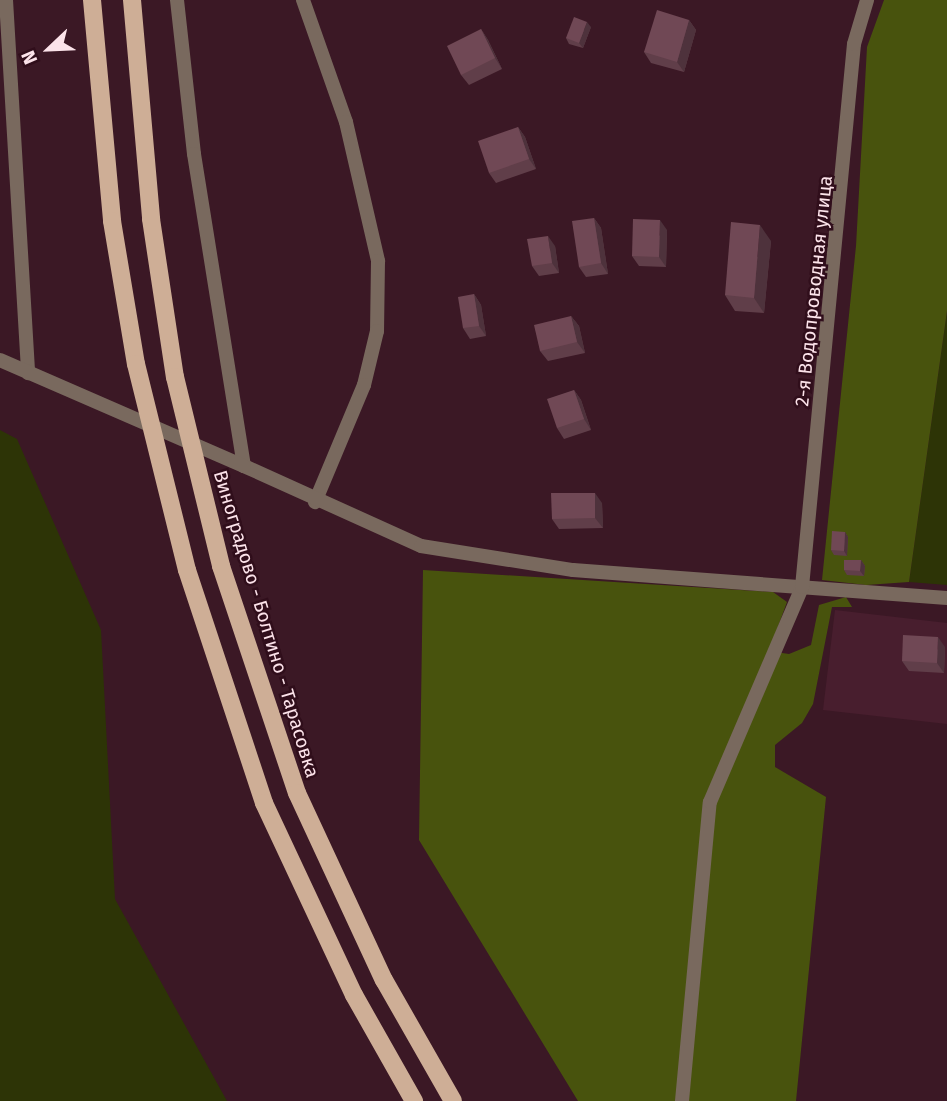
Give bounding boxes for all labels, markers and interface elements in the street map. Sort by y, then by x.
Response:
north arrow [14,14,84,84]
text: N [16,47,42,68]
street label: 2-я Водопроводная улица [791,174,837,408]
street label: Виноградово - Болтино - Тарасовка [208,468,324,780]

